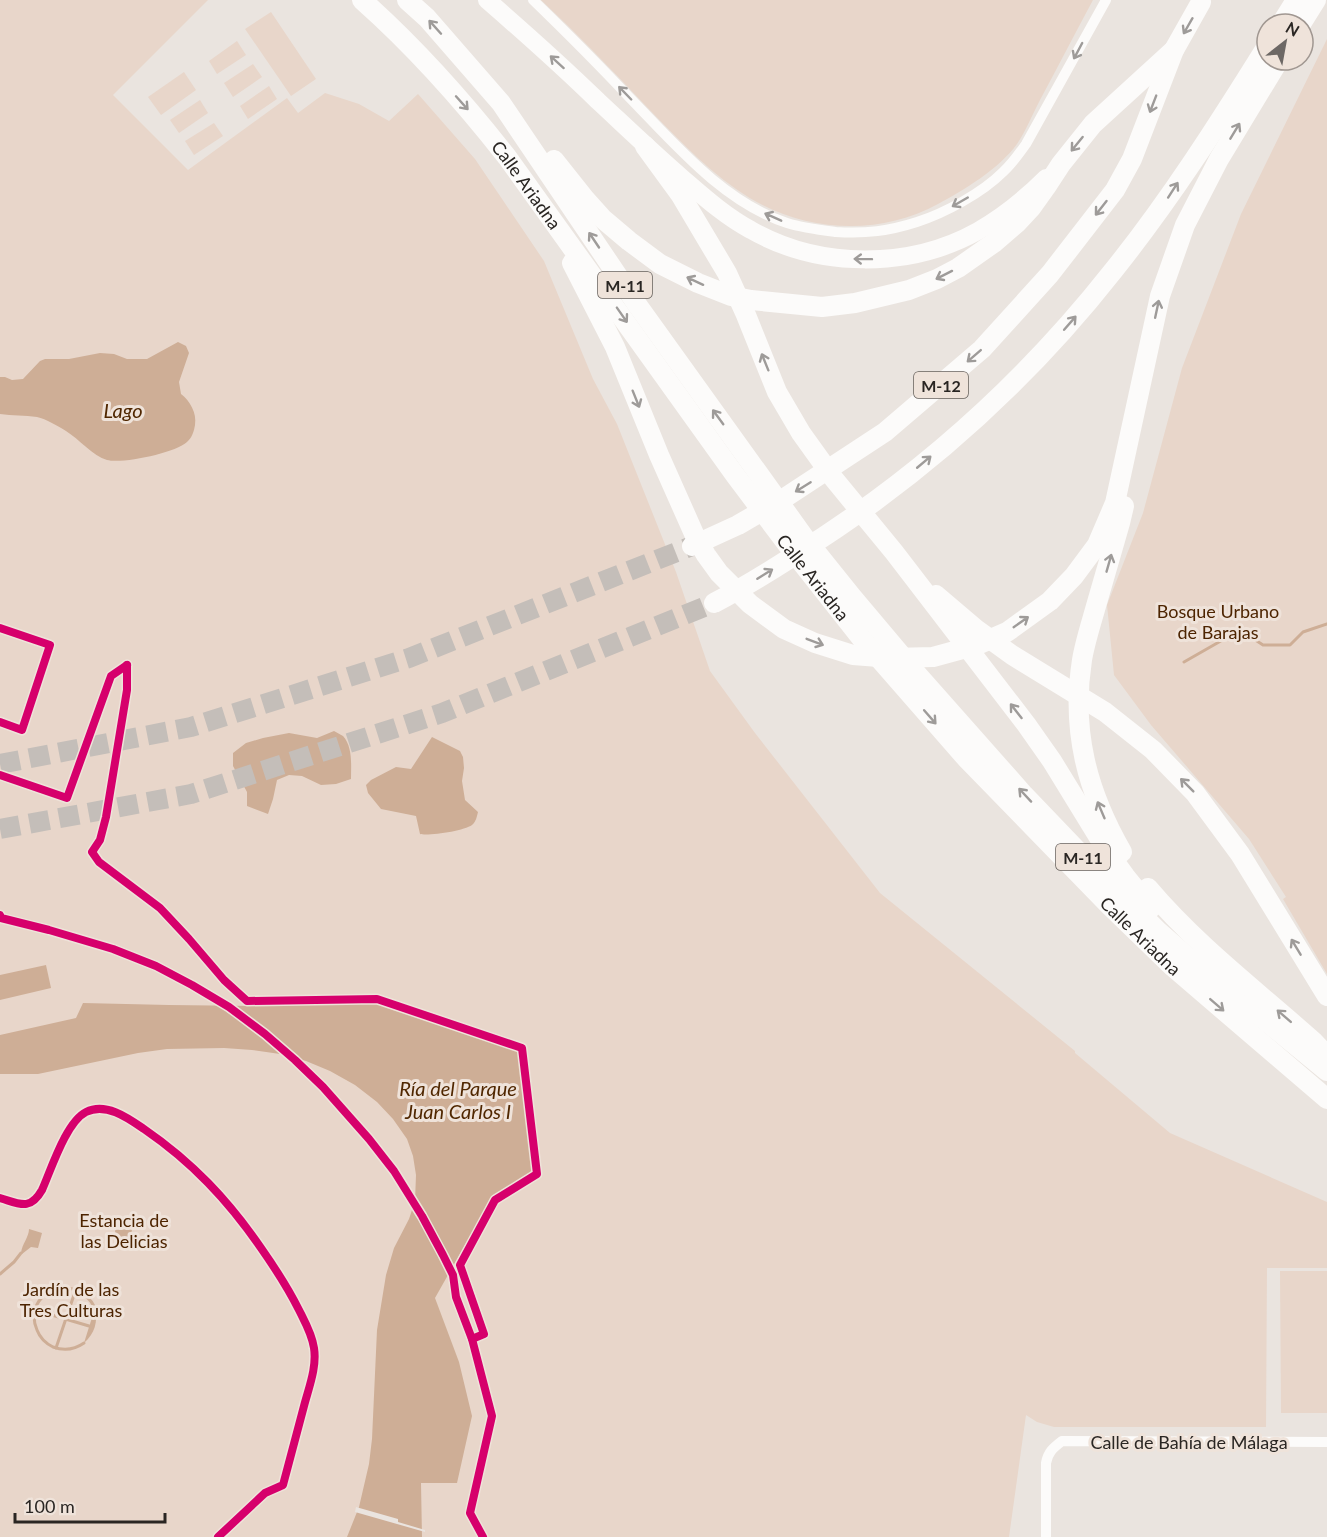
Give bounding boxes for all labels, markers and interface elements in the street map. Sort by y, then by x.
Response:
north arrow [1255,12,1315,72]
one-way arrow [1181,17,1193,34]
text: N [1283,17,1303,40]
one-way arrow [428,20,442,35]
one-way arrow [1072,42,1083,60]
one-way arrow [550,55,565,69]
one-way arrow [618,85,633,100]
one-way arrow [1147,94,1158,113]
one-way arrow [455,95,469,110]
one-way arrow [1230,123,1242,140]
street label: Calle Ariadna [487,136,566,233]
one-way arrow [1070,136,1083,152]
one-way arrow [1166,182,1179,199]
one-way arrow [952,196,969,208]
one-way arrow [1095,200,1108,216]
one-way arrow [765,211,783,222]
one-way arrow [588,232,600,249]
one-way arrow [853,253,873,265]
one-way arrow [936,270,954,281]
road number: M-11 [598,272,652,298]
one-way arrow [686,275,704,286]
one-way arrow [1152,300,1163,320]
one-way arrow [615,307,628,323]
one-way arrow [1063,315,1077,330]
one-way arrow [967,349,982,363]
one-way arrow [759,354,770,372]
road number: M-12 [914,372,968,398]
one-way arrow [631,389,642,407]
water label: Lago [103,398,143,422]
one-way arrow [712,409,724,425]
one-way arrow [916,456,932,469]
one-way arrow [795,481,812,493]
street label: Calle Ariadna [772,530,854,625]
one-way arrow [1103,554,1115,573]
one-way arrow [756,567,773,579]
park label: Bosque Urbano de Barajas [1157,600,1279,643]
one-way arrow [1012,616,1029,628]
one-way arrow [805,638,824,649]
one-way arrow [1009,703,1022,719]
one-way arrow [923,709,937,725]
one-way arrow [1180,778,1195,793]
one-way arrow [1018,788,1032,803]
one-way arrow [1094,801,1105,819]
road number: M-11 [1056,844,1110,870]
street label: Calle Ariadna [1096,892,1186,980]
one-way arrow [1290,939,1302,956]
one-way arrow [1209,998,1224,1012]
one-way arrow [1277,1009,1292,1023]
water label: Ría del Parque Juan Carlos I [399,1076,517,1123]
park label: Estancia de las Delicias [79,1209,169,1252]
park label: Jardín de las Tres Culturas [20,1278,122,1321]
street label: Calle de Bahía de Málaga [1090,1431,1288,1453]
scale bar [15,1486,165,1524]
text: 100 m [24,1495,75,1517]

